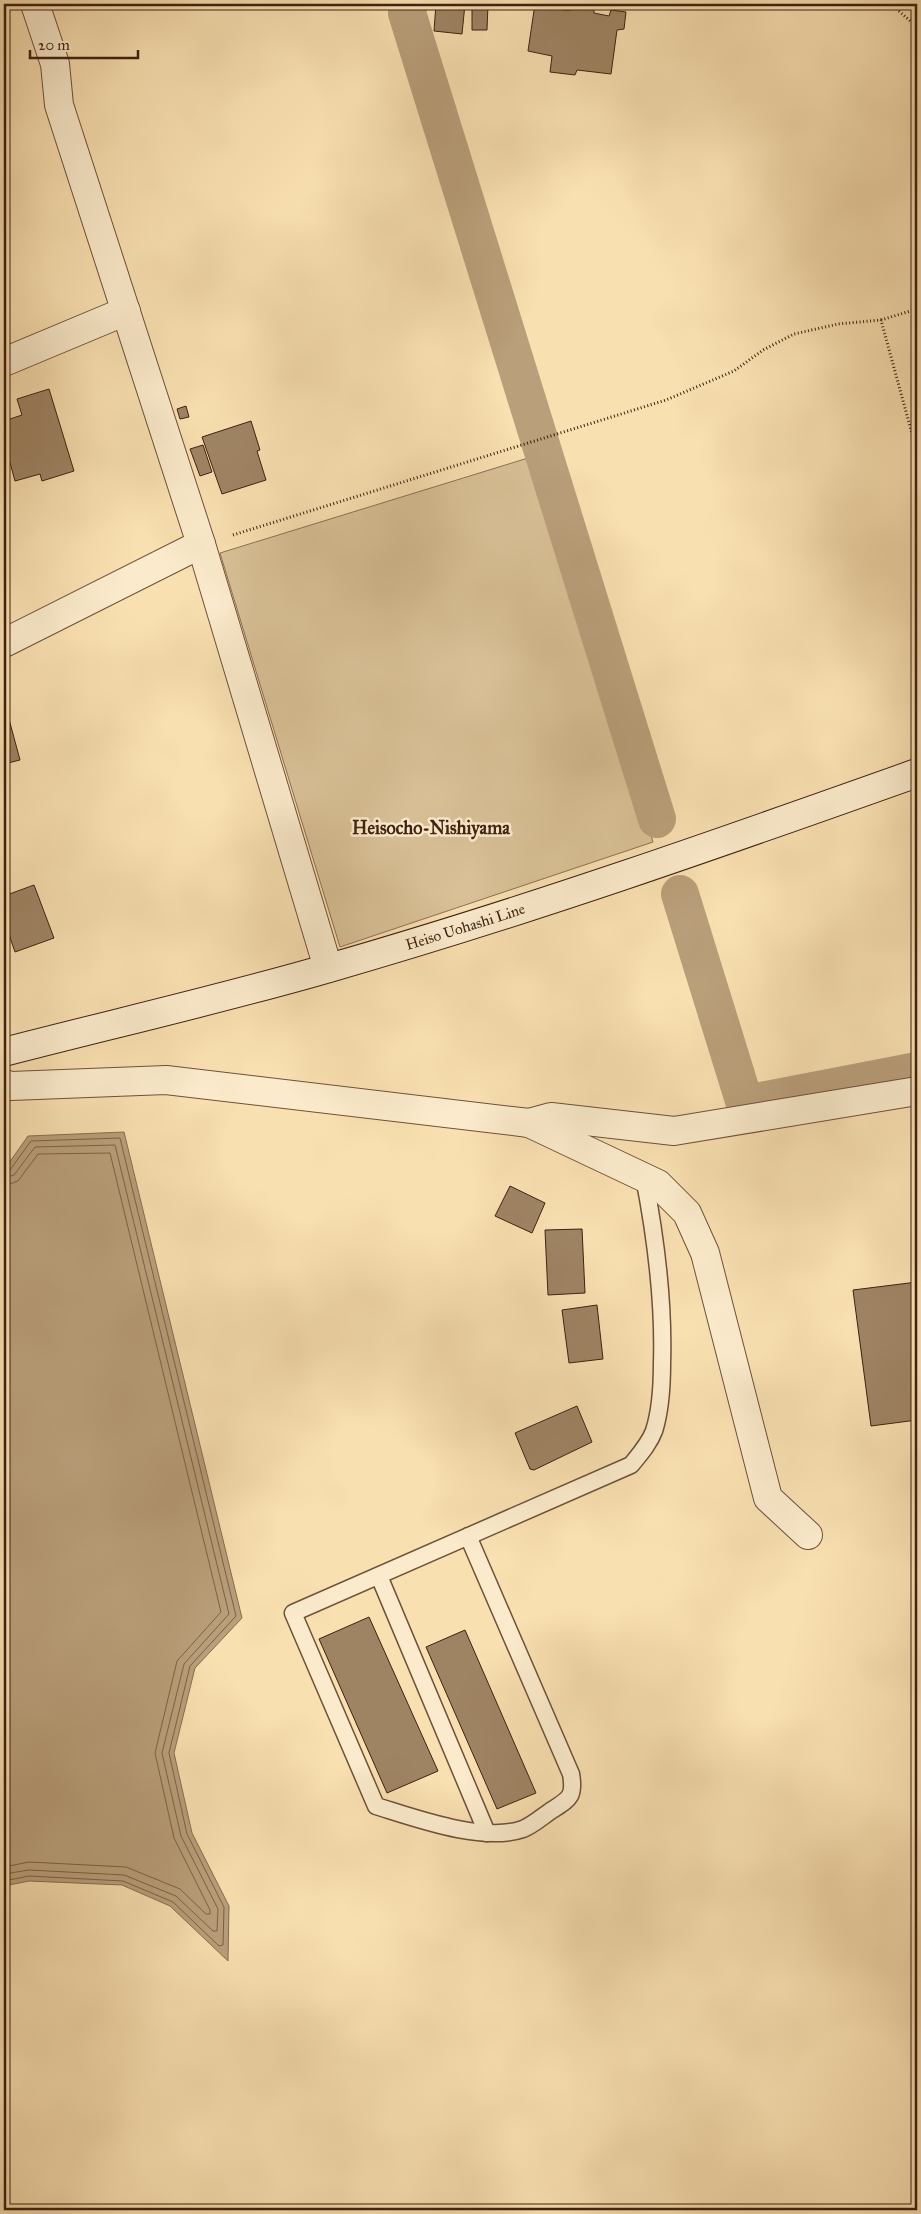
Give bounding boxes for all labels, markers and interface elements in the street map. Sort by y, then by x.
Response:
scale bar [30,28,138,60]
text: 20 m [38,36,70,54]
district label: Heisocho-Nishiyama [352,817,510,840]
street label: Heiso Uohashi Line [403,900,527,954]

